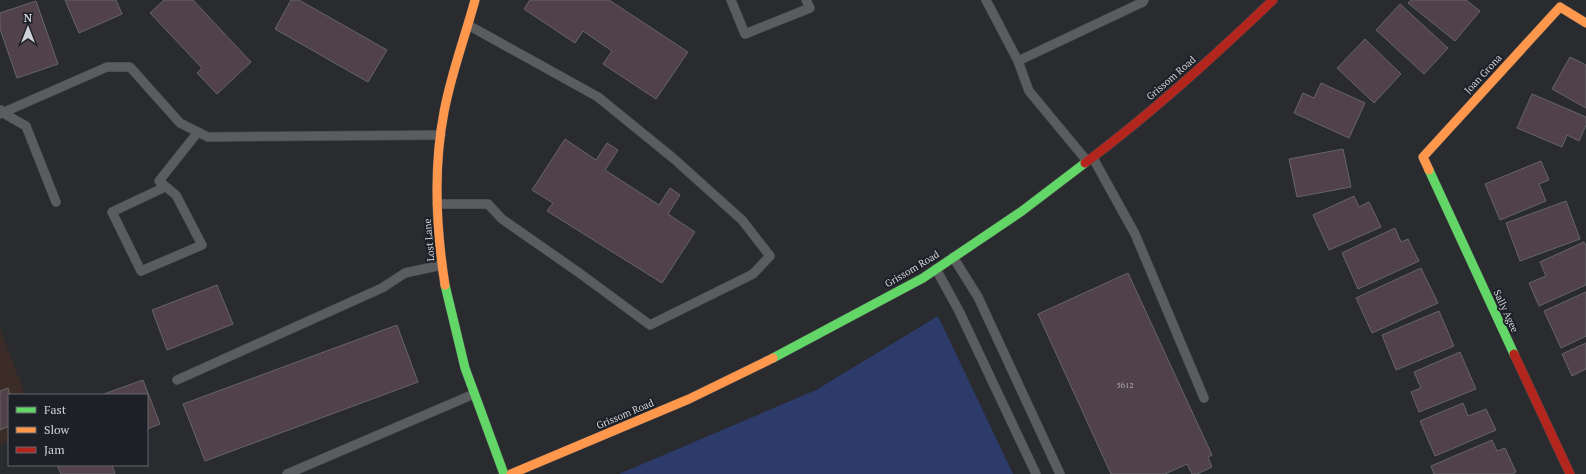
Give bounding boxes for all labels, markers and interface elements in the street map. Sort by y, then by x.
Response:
north arrow [8,8,48,48]
text: N [24,11,33,25]
street label: Joan Grona [1461,51,1505,97]
street label: Grissom Road [1144,53,1199,103]
street label: Lost Lane [421,218,437,262]
street label: Grissom Road [882,247,942,290]
street label: Sally Agee [1490,288,1522,334]
house number: 5612 [1116,380,1134,390]
legend [8,394,148,466]
street label: Grissom Road [594,396,656,432]
text: Fast [44,402,67,417]
text: Slow [44,422,70,437]
text: Jam [44,442,65,457]

